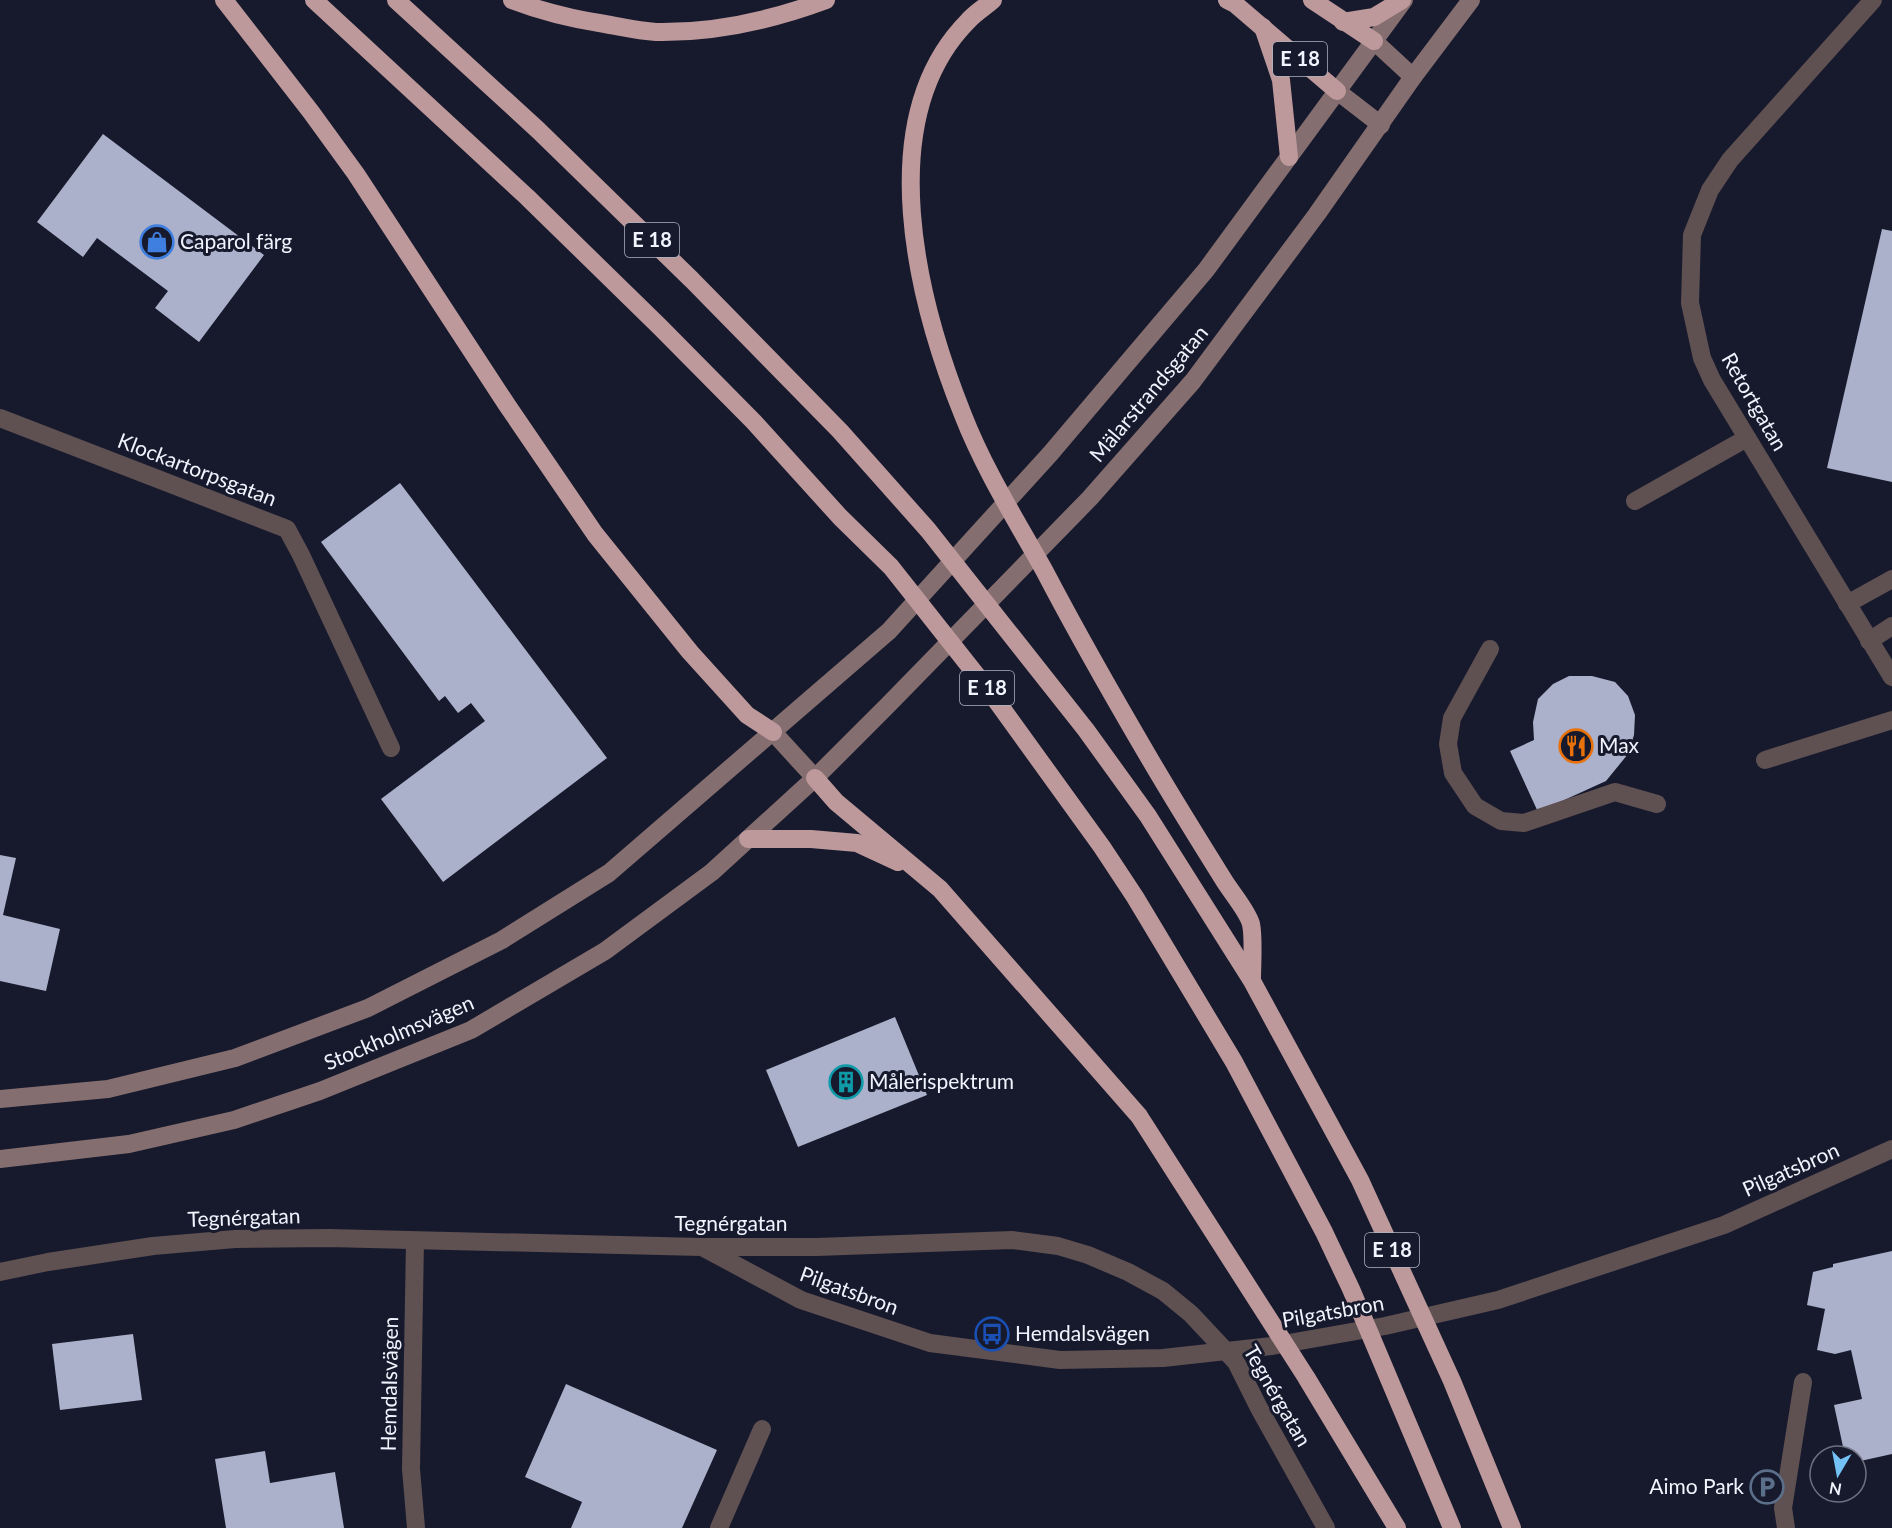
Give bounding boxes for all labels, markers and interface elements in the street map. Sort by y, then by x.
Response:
road number: E 18 [1273,42,1327,76]
road number: E 18 [625,223,679,257]
shop icon: Caparol färg [139,224,175,260]
place label: Caparol färg [180,228,292,253]
street label: Mälarstrandsgatan [1083,320,1212,466]
street label: Retortgatan [1717,348,1793,455]
street label: Klockartorpsgatan [114,427,281,510]
road number: E 18 [960,671,1014,705]
restaurant icon: Max [1558,728,1594,764]
place label: Max [1599,732,1640,757]
street label: Stockholmsvägen [320,989,477,1074]
building icon: Målerispektrum [828,1064,864,1100]
place label: Målerispektrum [869,1068,1014,1093]
street label: Pilgatsbron [1738,1136,1843,1201]
street label: Tegnérgatan [187,1202,301,1231]
street label: Tegnérgatan [675,1210,787,1235]
road number: E 18 [1365,1233,1419,1267]
street label: Pilgatsbron [797,1260,902,1319]
street label: Pilgatsbron [1280,1289,1386,1332]
street label: Hemdalsvägen [375,1316,402,1452]
bus stop icon: Hemdalsvägen [974,1316,1010,1352]
place label: Hemdalsvägen [1015,1320,1150,1345]
street label: Tegnérgatan [1239,1340,1317,1450]
north arrow [1808,1444,1868,1504]
parking icon: Aimo Park [1749,1469,1785,1505]
place label: Aimo Park [1649,1473,1744,1498]
text: N [1828,1479,1843,1500]

